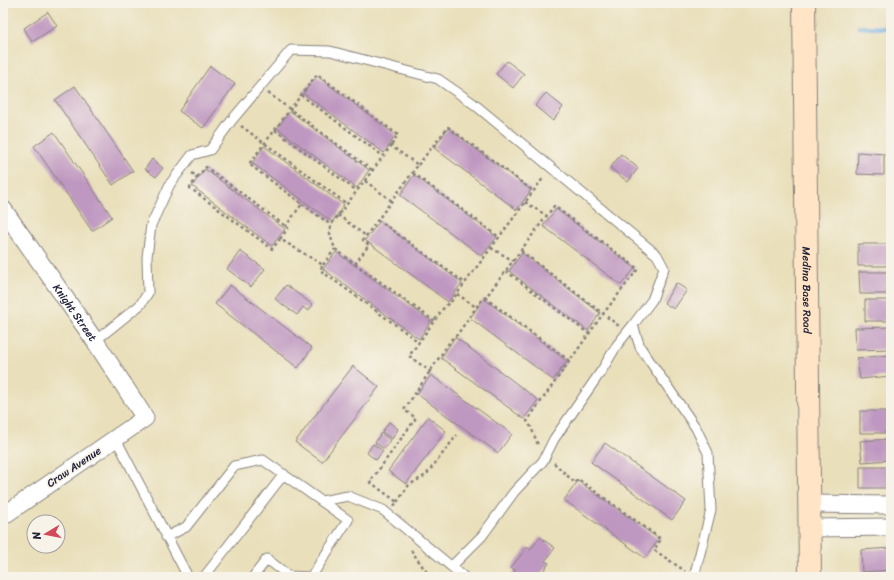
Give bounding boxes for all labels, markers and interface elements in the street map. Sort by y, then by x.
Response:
street label: Medina Base Road [797,246,817,335]
street label: Knight Street [48,279,102,345]
street label: Craw Avenue [43,441,106,492]
north arrow [26,514,66,554]
text: N [27,530,47,542]

